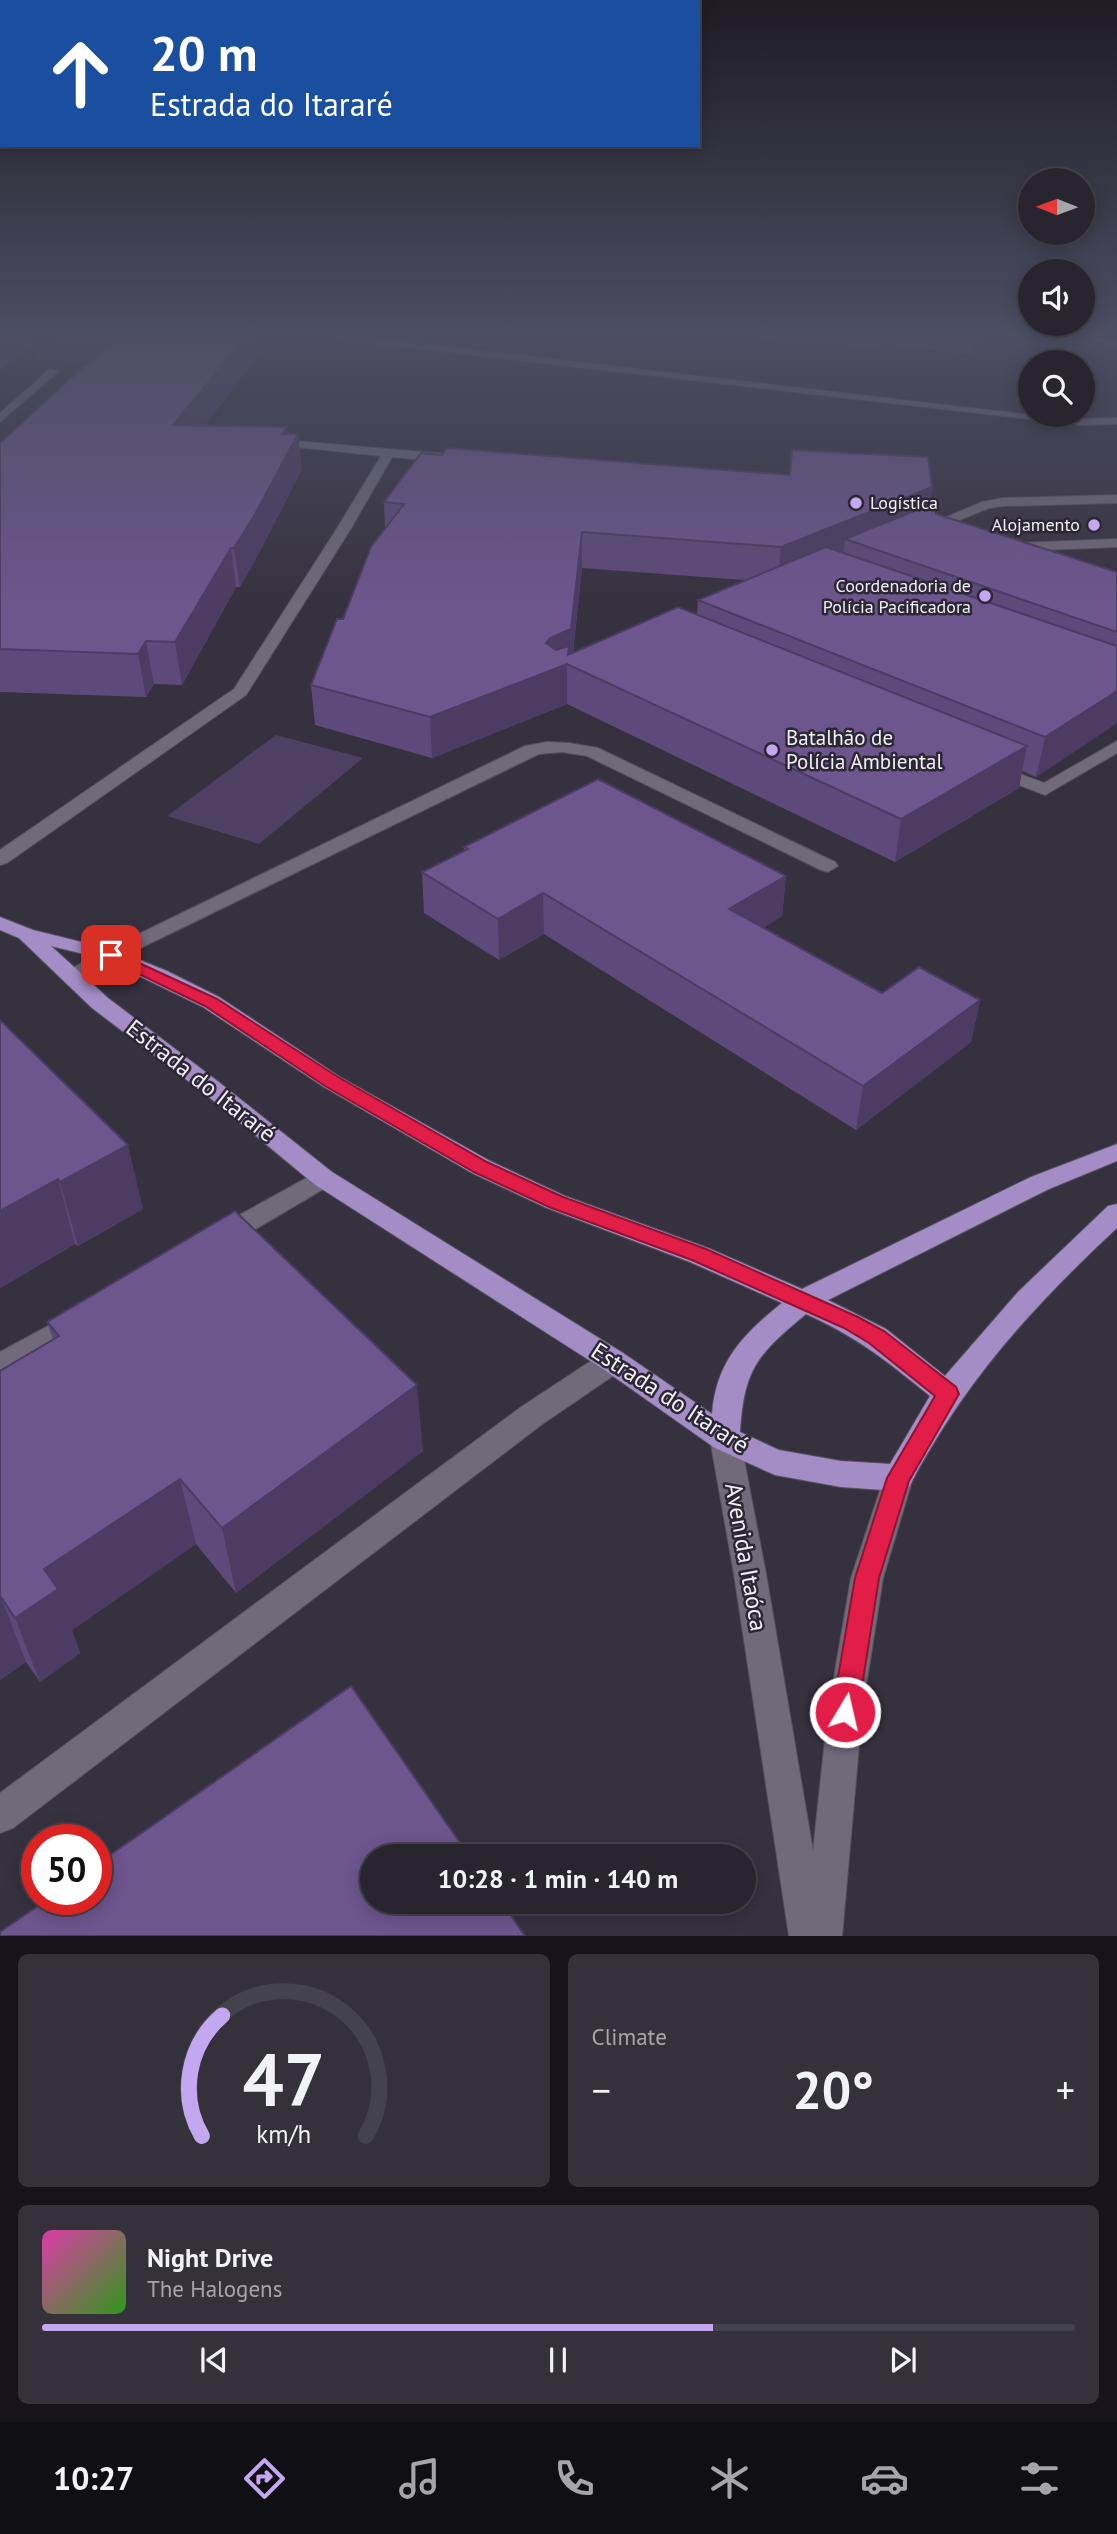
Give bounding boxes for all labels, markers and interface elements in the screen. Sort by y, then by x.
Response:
text: 20 m [150,21,257,85]
icon: ahead [35,28,126,119]
text: Estrada do Itararé [150,83,393,125]
north arrow [1018,168,1096,245]
map controls [1018,168,1095,427]
button: sound [1018,259,1095,336]
button: search [1018,350,1095,427]
place label: Logística [870,491,938,514]
marker: Logística [848,495,864,511]
place label: Alojamento [992,513,1080,536]
marker: Alojamento [1086,517,1102,533]
place label: Coordenadoria de Polícia Pacificadora [823,574,971,618]
marker: Coordenadoria de Polícia Pacificadora [977,588,993,604]
place label: Batalhão de Polícia Ambiental [786,724,943,775]
marker: Batalhão de Polícia Ambiental [764,742,780,758]
pin [81,925,141,985]
icon: arrive [92,936,130,974]
street label: Estrada do Itararé [120,1012,283,1149]
street label: Estrada do Itararé [586,1335,755,1460]
street label: Avenida Itaóca [718,1480,775,1634]
position arrow [808,1675,882,1749]
speed limit sign: 50 [21,1824,112,1915]
text: 10:28 · 1 min · 140 m [438,1862,678,1895]
text: Climate [592,2022,667,2051]
text: 47 [242,2033,325,2127]
text: 20° [792,2056,874,2123]
text: − [592,2065,611,2114]
text: + [1056,2065,1075,2114]
text: km/h [256,2118,311,2150]
text: Night Drive [147,2241,273,2274]
text: The Halogens [147,2274,282,2303]
icon: previous [195,2341,233,2379]
icon: pause [539,2341,577,2379]
icon: next [884,2341,922,2379]
icon: directions [240,2454,289,2503]
icon: music [395,2454,444,2503]
icon: phone [550,2454,599,2503]
icon: climate [705,2454,754,2503]
icon: car [860,2454,909,2503]
icon: filters [1015,2454,1064,2503]
text: 10:27 [53,2457,134,2499]

